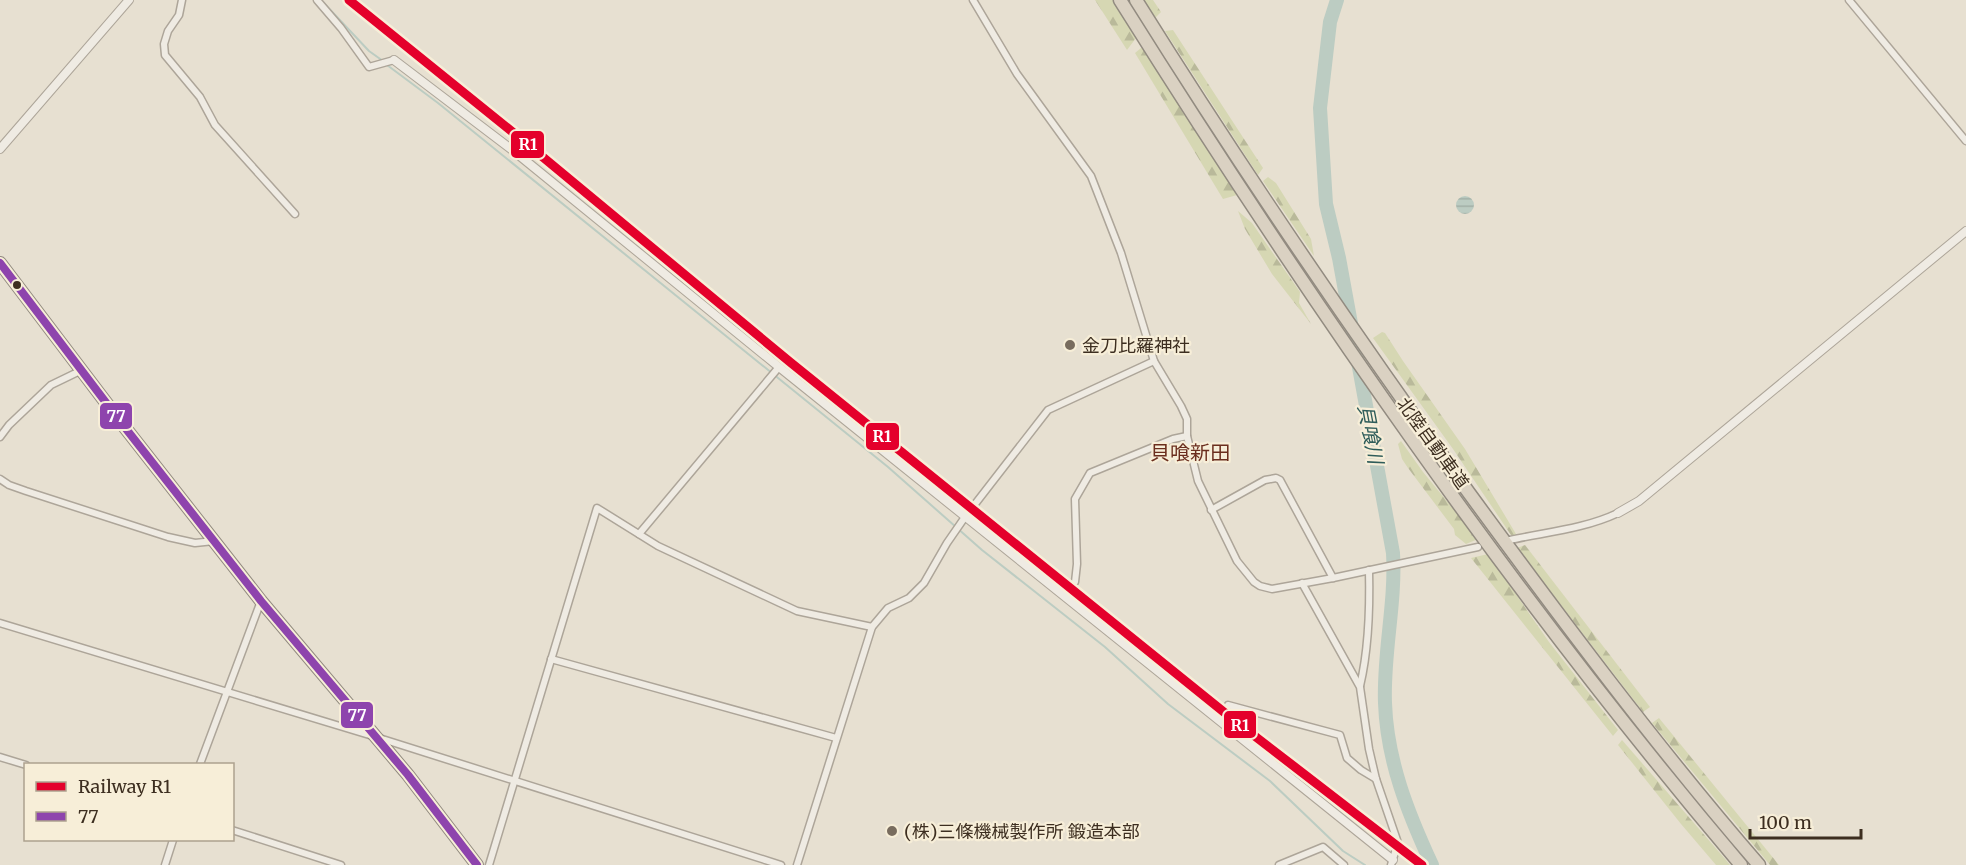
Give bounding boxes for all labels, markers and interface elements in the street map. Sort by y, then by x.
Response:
line badge: R1 [510,130,545,159]
text: R1 [519,134,538,154]
unlabelled marker [11,279,23,291]
place label: 金刀比羅神社 [1082,334,1190,357]
marker: 金刀比羅神社 [1063,338,1077,352]
street label: 北陸自動車道 [1392,393,1474,493]
line badge: 77 [99,402,133,430]
water label: 貝喰川 [1353,402,1389,468]
text: 77 [107,406,126,426]
line badge: R1 [865,422,900,451]
text: R1 [873,426,892,446]
district label: 貝喰新田 [1150,440,1230,465]
line badge: 77 [340,701,374,729]
text: 77 [348,705,367,725]
line badge: R1 [1223,710,1257,739]
text: R1 [1231,715,1250,735]
legend [24,763,234,841]
text: Railway R1 [78,775,171,798]
scale bar [1750,802,1861,840]
text: 77 [78,805,98,828]
text: 100 m [1759,811,1812,834]
place label: (株)三條機械製作所 鍛造本部 [904,820,1140,843]
marker: (株)三條機械製作所 鍛造本部 [885,824,899,838]

